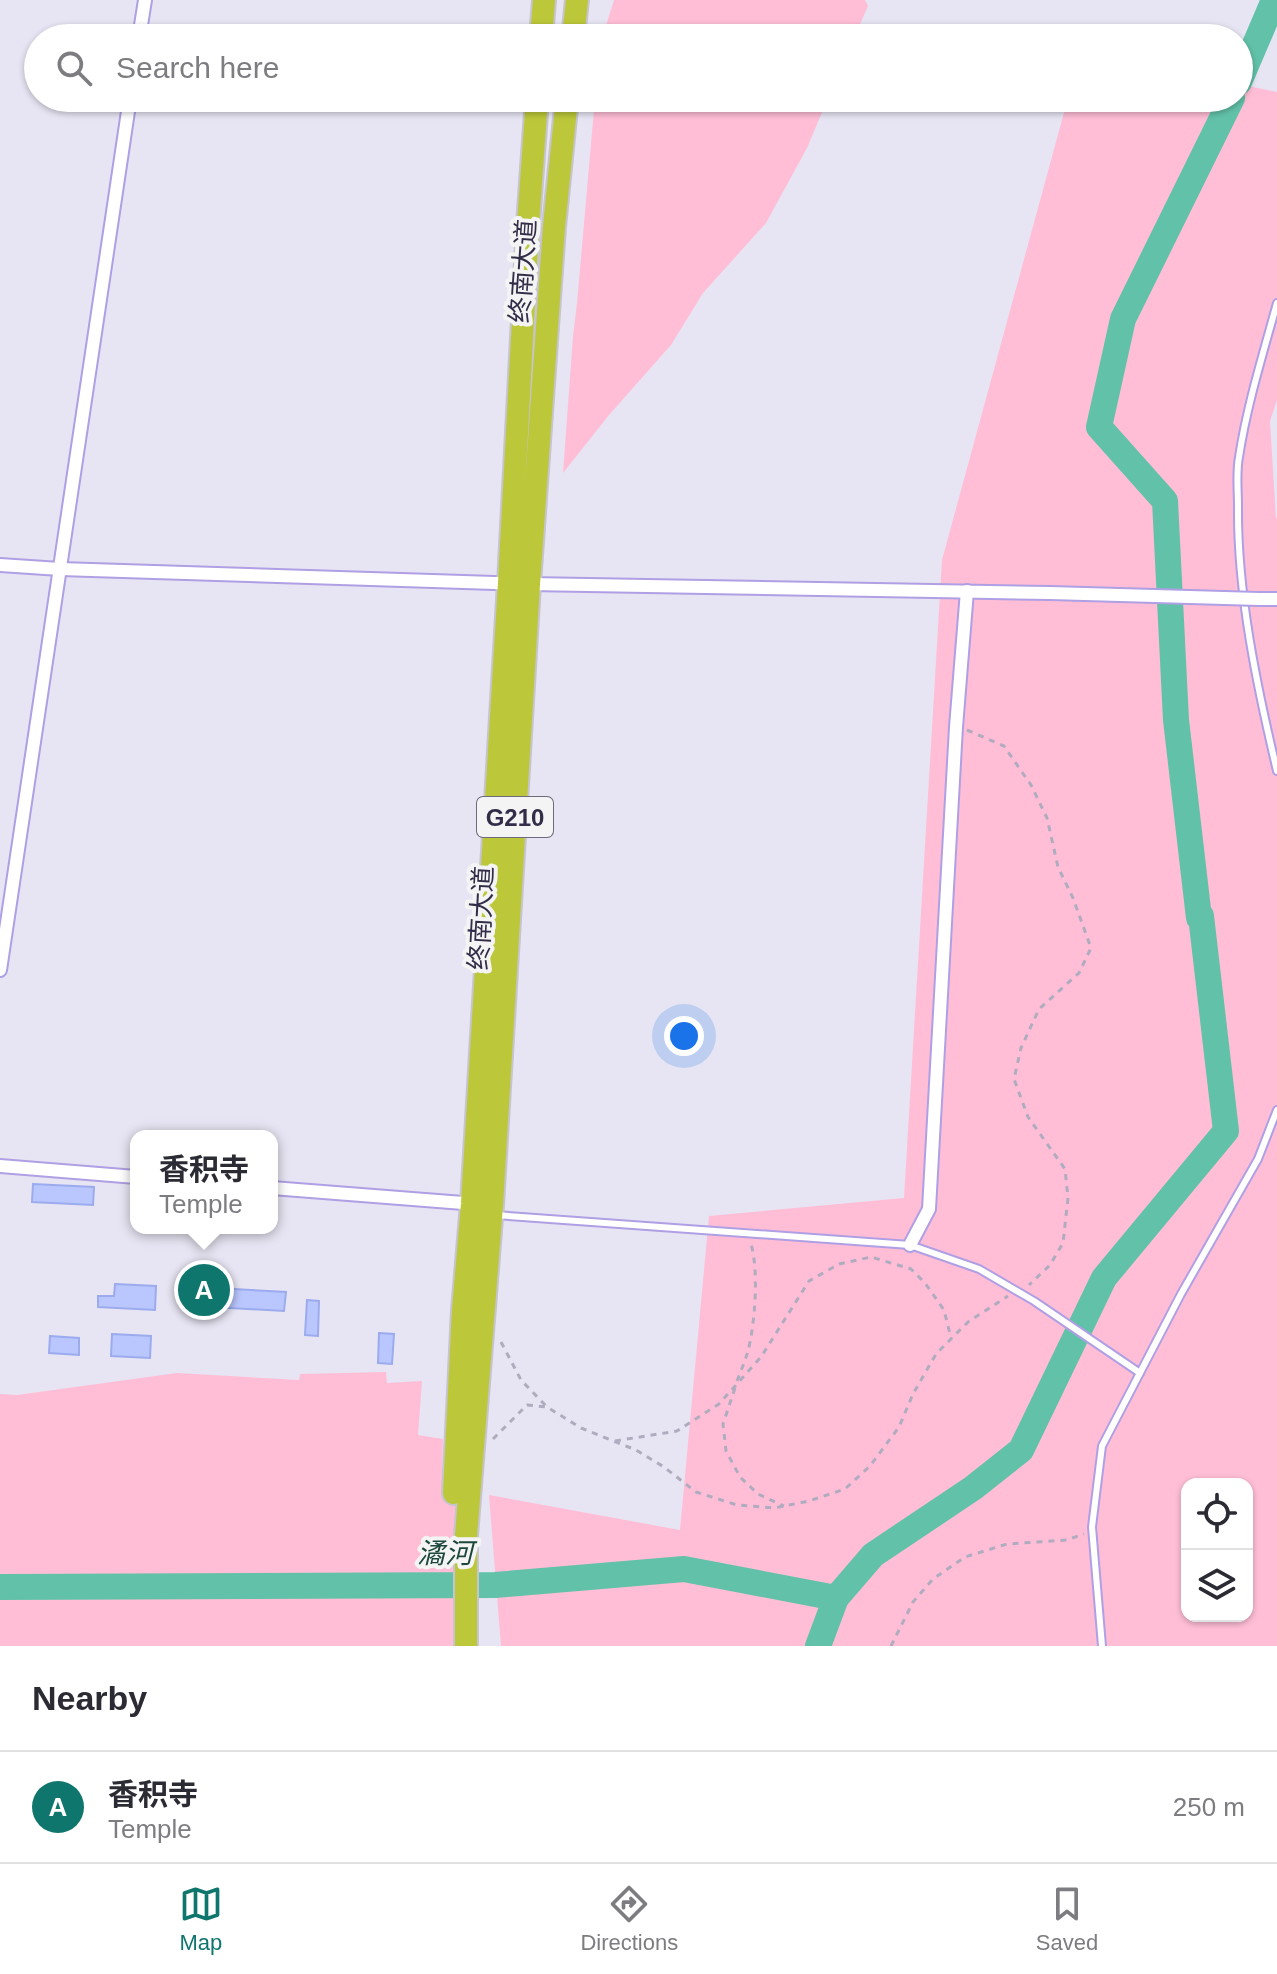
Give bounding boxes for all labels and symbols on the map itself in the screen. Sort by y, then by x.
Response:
street label: 终南大道 [504,218,542,324]
road number: G210 [477,797,553,837]
street label: 终南大道 [463,865,499,971]
your location [664,1016,704,1056]
pin: A [178,1260,230,1320]
water label: 潏河 [417,1538,478,1569]

